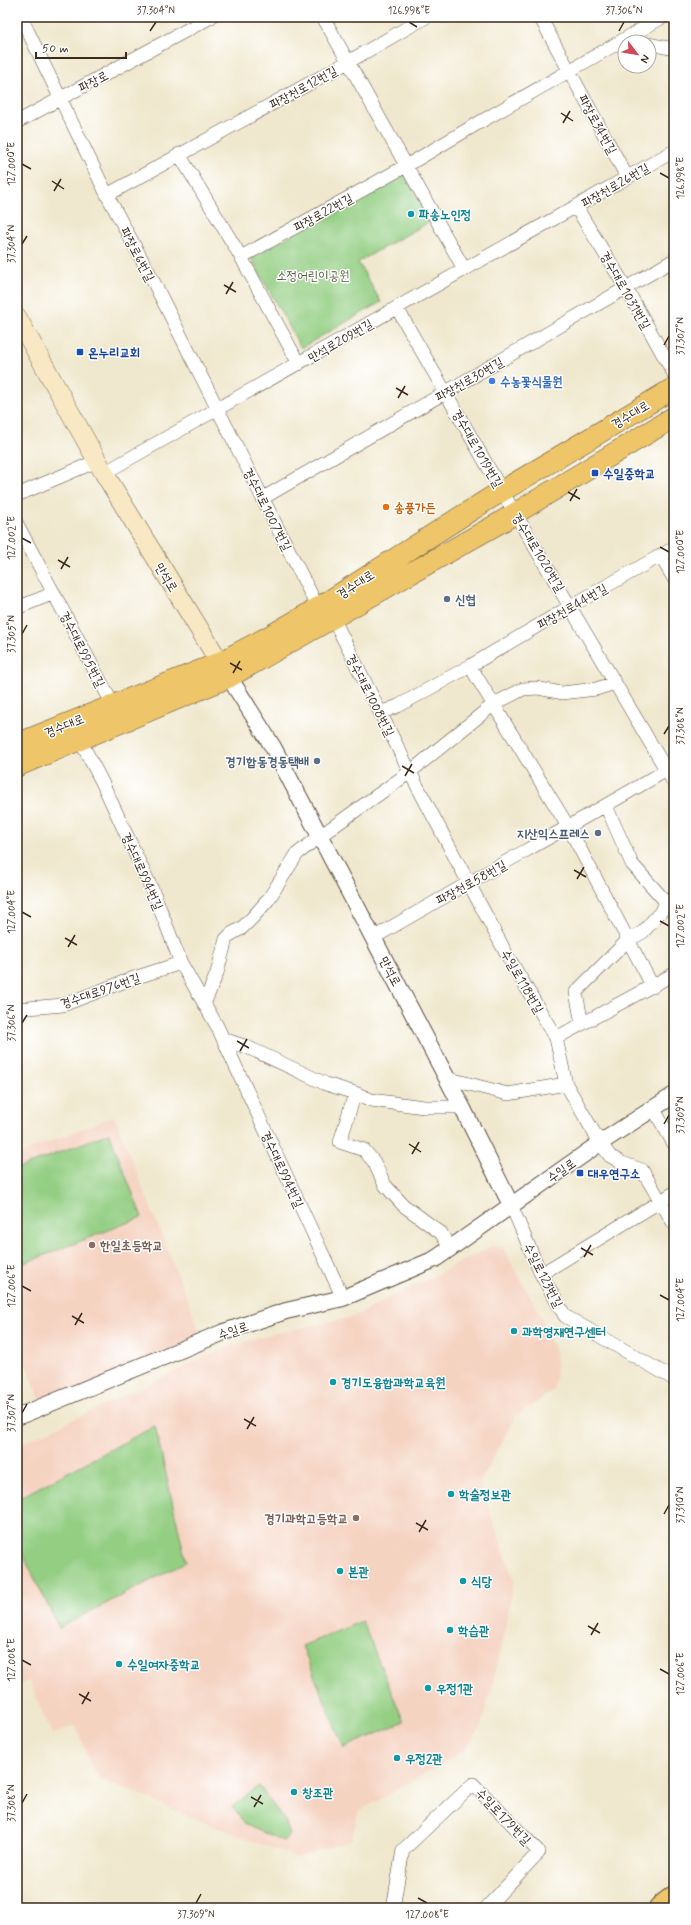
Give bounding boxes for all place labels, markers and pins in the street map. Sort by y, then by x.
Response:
place label: 파송노인정 [418,207,471,224]
marker: 파송노인정 [406,209,416,219]
place label: 온누리교회 [88,345,140,362]
marker: 온누리교회 [75,347,85,357]
place label: 수농꽃식물원 [500,374,563,391]
marker: 수농꽃식물원 [487,376,497,386]
place label: 수일중학교 [603,466,655,483]
marker: 수일중학교 [590,468,600,478]
place label: 송풍가든 [394,500,436,517]
marker: 송풍가든 [381,502,391,512]
place label: 신협 [455,592,476,609]
marker: 신협 [442,594,452,604]
place label: 경기합동경동택배 [225,754,309,771]
marker: 경기합동경동택배 [312,756,322,766]
place label: 지산익스프레스 [517,826,590,843]
marker: 지산익스프레스 [593,828,603,838]
place label: 대우연구소 [587,1166,641,1183]
marker: 대우연구소 [575,1168,585,1178]
place label: 한일초등학교 [99,1238,163,1255]
marker: 한일초등학교 [87,1240,97,1250]
place label: 과학영재연구센터 [522,1324,606,1341]
marker: 과학영재연구센터 [509,1326,519,1336]
place label: 경기도융합과학교육원 [341,1375,446,1392]
marker: 경기도융합과학교육원 [328,1377,338,1387]
place label: 학술정보관 [458,1487,512,1504]
marker: 학술정보관 [446,1489,456,1499]
place label: 경기과학고등학교 [264,1511,348,1528]
marker: 경기과학고등학교 [351,1513,361,1523]
place label: 본관 [348,1564,369,1581]
marker: 본관 [335,1566,345,1576]
place label: 식당 [471,1574,492,1591]
marker: 식당 [458,1576,468,1586]
place label: 학습관 [457,1623,490,1640]
marker: 학습관 [445,1625,455,1635]
place label: 수일여자중학교 [127,1657,200,1674]
marker: 수일여자중학교 [114,1659,124,1669]
place label: 우정1관 [436,1681,474,1698]
marker: 우정1관 [423,1683,433,1693]
place label: 우정2관 [405,1751,443,1768]
marker: 우정2관 [392,1753,402,1763]
place label: 창조관 [302,1785,334,1802]
marker: 창조관 [289,1787,299,1797]

